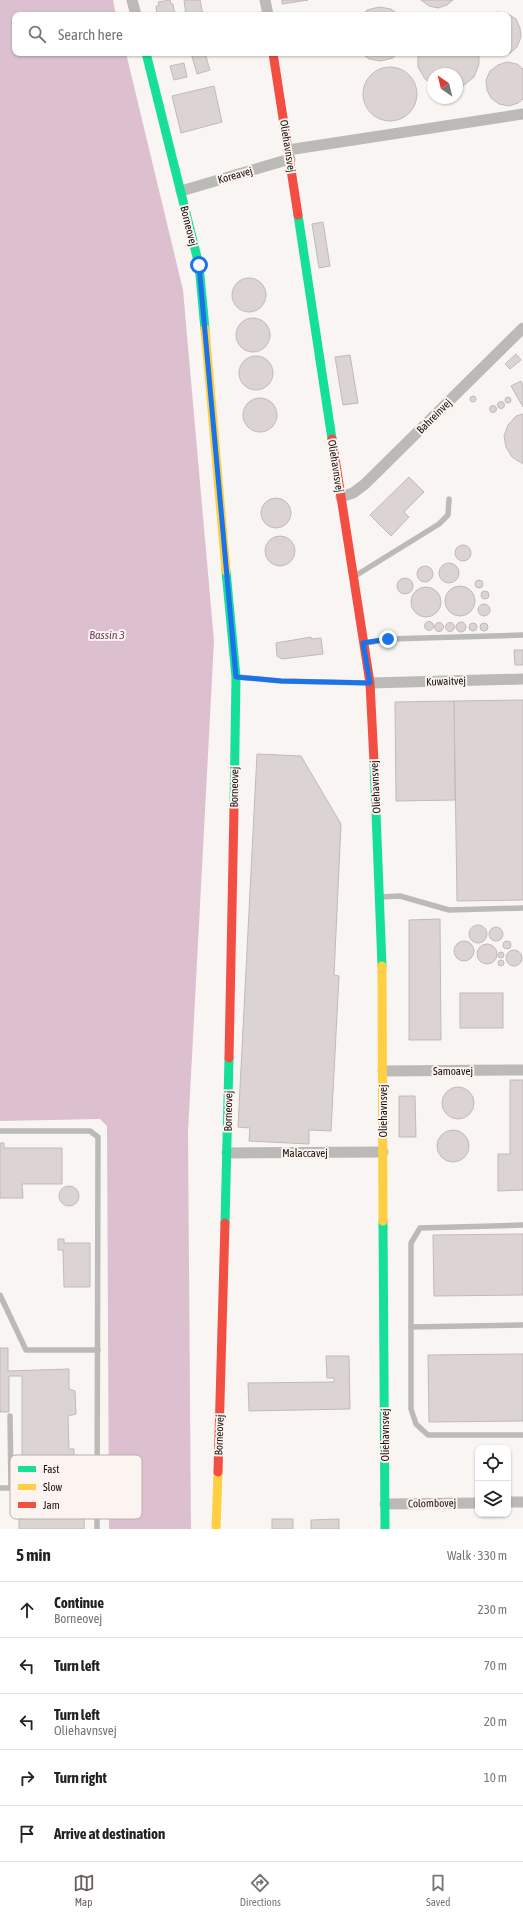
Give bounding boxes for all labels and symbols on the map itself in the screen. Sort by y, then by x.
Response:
north arrow [427,68,463,104]
street label: Oliehavnsvej [278,119,298,173]
street label: Koreavej [216,164,254,186]
street label: Borneovej [178,205,200,247]
route start [190,256,208,274]
street label: Bahreinvej [414,396,454,436]
street label: Oliehavnsvej [326,439,346,493]
water label: Bassin 3 [89,628,125,642]
route end [379,630,397,648]
street label: Kuwaitvej [426,674,466,688]
street label: Oliehavnsvej [368,760,382,814]
street label: Borneovej [228,766,240,808]
street label: Samoavej [433,1065,473,1077]
street label: Oliehavnsvej [377,1084,389,1138]
street label: Borneovej [222,1090,234,1132]
street label: Malaccavej [282,1147,328,1159]
street label: Oliehavnsvej [379,1408,391,1462]
street label: Borneovej [212,1414,226,1456]
legend [10,1455,142,1519]
text: Fast [43,1463,59,1475]
text: Slow [43,1481,62,1493]
street label: Colombovej [408,1497,456,1509]
text: Jam [43,1499,60,1511]

